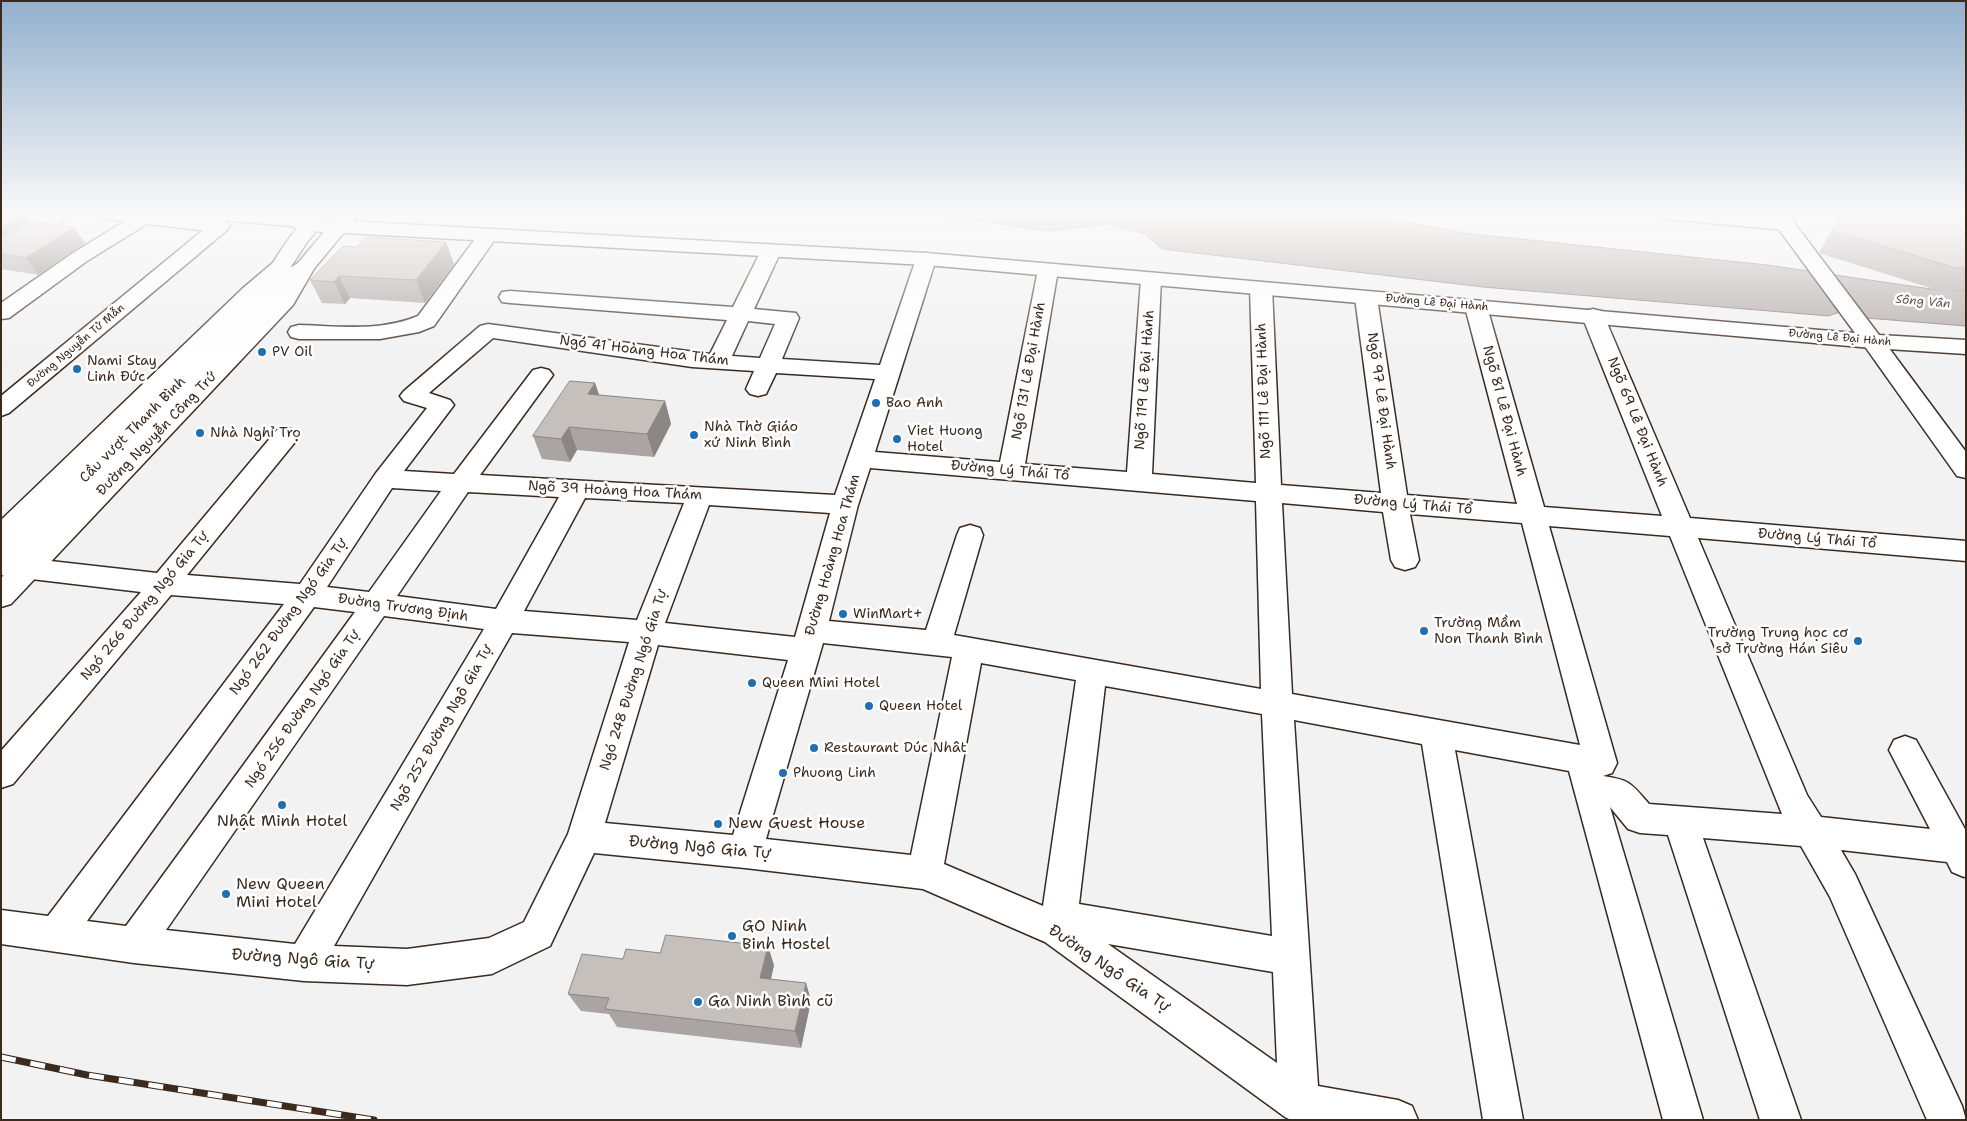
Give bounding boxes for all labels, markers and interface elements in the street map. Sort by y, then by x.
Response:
street label: Đường Lê Đại Hành [1385,292,1489,314]
water label: Sông Vân [1895,292,1951,312]
street label: Đường Nguyễn Tử Mẫn [25,301,127,391]
street label: Ngõ 131 Lê Đại Hành [1009,301,1049,441]
street label: Ngõ 119 Lê Đại Hành [1132,309,1158,451]
street label: Ngõ 111 Lê Đại Hành [1253,323,1275,459]
street label: Đường Lê Đại Hành [1788,327,1892,349]
street label: Ngõ 97 Lê Đại Hành [1363,331,1399,471]
street label: Ngó 41 Hoàng Hoa Thám [558,332,730,370]
place label: PV Oil [272,344,312,360]
street label: Ngõ 81 Lê Đại Hành [1478,344,1530,478]
marker: PV Oil [256,346,268,358]
place label: Nami Stay Linh Đức [87,353,157,386]
street label: Ngõ 69 Lê Đại Hành [1603,355,1671,489]
marker: Nami Stay Linh Đức [71,363,83,375]
street label: Đường Nguyễn Công Trứ [93,368,221,500]
street label: Cầu vượt Thanh Bình [76,373,190,487]
place label: Bao Anh [886,395,943,411]
marker: Bao Anh [870,397,882,409]
place label: Nhà Thờ Giáo xứ Ninh Bình [704,419,798,452]
place label: Viet Huong Hotel [907,423,983,456]
place label: Nhà Nghỉ Trọ [210,425,301,441]
marker: Nhà Nghỉ Trọ [194,427,206,439]
marker: Nhà Thờ Giáo xứ Ninh Bình [688,429,700,441]
marker: Viet Huong Hotel [891,433,903,445]
street label: Đường Lý Thái Tổ [950,457,1070,485]
street label: Đường Hoàng Hoa Thám [802,472,864,638]
street label: Ngõ 39 Hoàng Hoa Thám [528,478,702,504]
street label: Đường Lý Thái Tổ [1353,491,1473,519]
street label: Đường Lý Thái Tổ [1757,525,1877,553]
street label: Ngó 266 Đuờng Ngó Gia Tự [78,528,212,684]
street label: Ngó 262 Đuờng Ngó Gia Tự [227,535,351,699]
street label: Ngó 248 Đuờng Ngó Gia Tự [597,587,671,773]
street label: Đuờng Trương Định [337,591,469,625]
place label: WinMart+ [853,606,923,622]
marker: WinMart+ [837,608,849,620]
place label: Trường Mầm Non Thanh Bình [1434,615,1543,648]
marker: Trường Mầm Non Thanh Bình [1418,625,1430,637]
place label: Trường Trung học cơ sở Trường Hán Siêu [1708,625,1848,658]
street label: Ngó 256 Đuờng Ngó Gia Tự [242,627,364,791]
marker: Trường Trung học cơ sở Trường Hán Siêu [1852,635,1864,647]
street label: Ngõ 252 Đường Ngô Gia Tự [387,642,497,814]
place label: Queen Mini Hotel [762,675,880,691]
marker: Queen Mini Hotel [746,677,758,689]
place label: Queen Hotel [879,698,962,714]
marker: Queen Hotel [863,700,875,712]
place label: Restaurant Dúc Nhât [824,740,967,756]
marker: Restaurant Dúc Nhât [808,742,820,754]
place label: Phuong Linh [793,765,876,781]
marker: Phuong Linh [777,767,789,779]
marker: Nhật Minh Hotel [276,799,288,811]
place label: Nhật Minh Hotel [217,812,347,832]
place label: New Guest House [728,814,865,834]
marker: New Guest House [712,818,724,830]
street label: Đường Ngô Gia Tự [628,832,772,864]
place label: New Queen Mini Hotel [236,875,324,913]
marker: New Queen Mini Hotel [220,888,232,900]
place label: GO Ninh Binh Hostel [742,917,830,955]
street label: Đường Ngô Gia Tự [1044,921,1174,1017]
marker: GO Ninh Binh Hostel [726,930,738,942]
street label: Đường Ngô Gia Tự [231,945,375,975]
place label: Ga Ninh Bình cũ [708,992,833,1012]
marker: Ga Ninh Bình cũ [692,996,704,1008]

